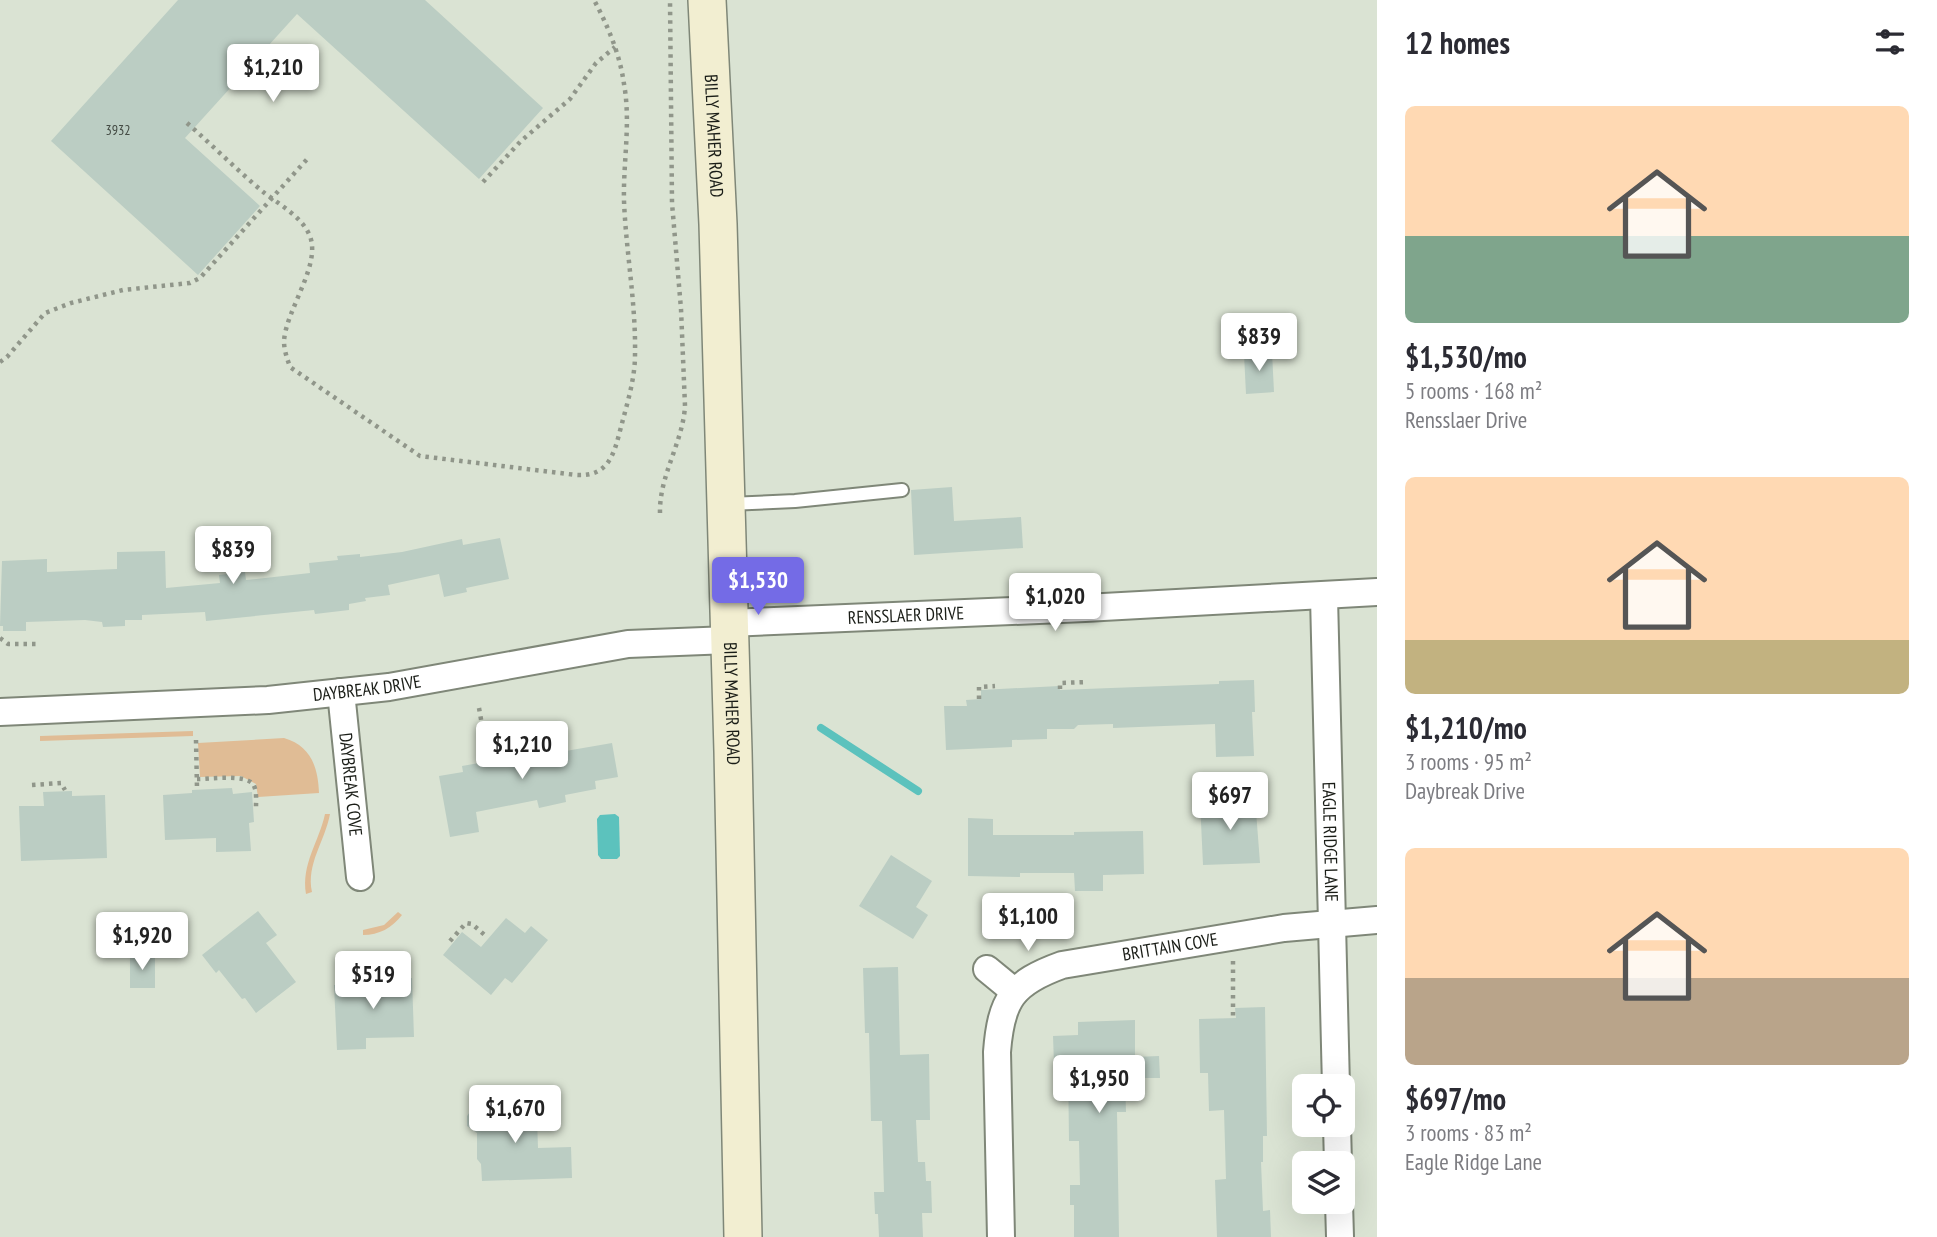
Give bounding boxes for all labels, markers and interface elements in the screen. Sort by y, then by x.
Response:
text: 12 homes [1405,23,1510,62]
icon: filters [1871,23,1909,61]
pin: $1,210 [216,44,330,104]
text: $1,210 [243,52,303,81]
street label: BILLY MAHER ROAD [700,74,729,198]
house number: 3932 [105,121,131,139]
icon: home [1594,151,1720,277]
pin: $839 [1218,314,1300,373]
text: $839 [1237,321,1281,350]
text: $1,530/mo [1405,337,1527,376]
text: 5 rooms · 168 m² [1405,376,1542,405]
text: Rensslaer Drive [1405,405,1527,434]
icon: home [1594,522,1720,648]
pin: $839 [192,526,274,586]
text: $839 [211,534,255,563]
pin: $1,530 [701,558,815,617]
text: $1,530 [728,565,788,594]
pin: $1,020 [998,574,1112,633]
text: $1,020 [1025,581,1085,610]
street label: RENSSLAER DRIVE [847,601,964,629]
street label: BILLY MAHER ROAD [719,642,745,765]
street label: DAYBREAK DRIVE [312,669,423,706]
text: $1,210/mo [1405,708,1527,747]
pin: $1,210 [465,722,579,781]
text: $1,210 [492,729,552,758]
street label: DAYBREAK COVE [334,732,368,837]
text: 3 rooms · 95 m² [1405,747,1532,776]
pin: $697 [1189,772,1271,832]
text: Daybreak Drive [1405,776,1525,805]
text: $697 [1208,780,1252,809]
street label: EAGLE RIDGE LANE [1318,782,1343,902]
icon: home [1594,893,1720,1019]
pin: $1,100 [971,894,1085,953]
text: $1,100 [998,901,1058,930]
pin: $1,920 [85,912,199,972]
text: $1,920 [112,920,172,949]
street label: BRITTAIN COVE [1121,927,1220,966]
pin: $519 [332,951,414,1011]
text: $519 [351,959,395,988]
pin: $1,950 [1042,1056,1156,1115]
text: $1,950 [1069,1063,1129,1092]
map controls [1292,1074,1355,1214]
button: locate [1292,1074,1355,1137]
text: $697/mo [1405,1079,1506,1118]
pin: $1,670 [458,1086,572,1145]
text: $1,670 [485,1093,545,1122]
text: 3 rooms · 83 m² [1405,1118,1532,1147]
text: Eagle Ridge Lane [1405,1147,1542,1176]
button: layers [1292,1151,1355,1214]

